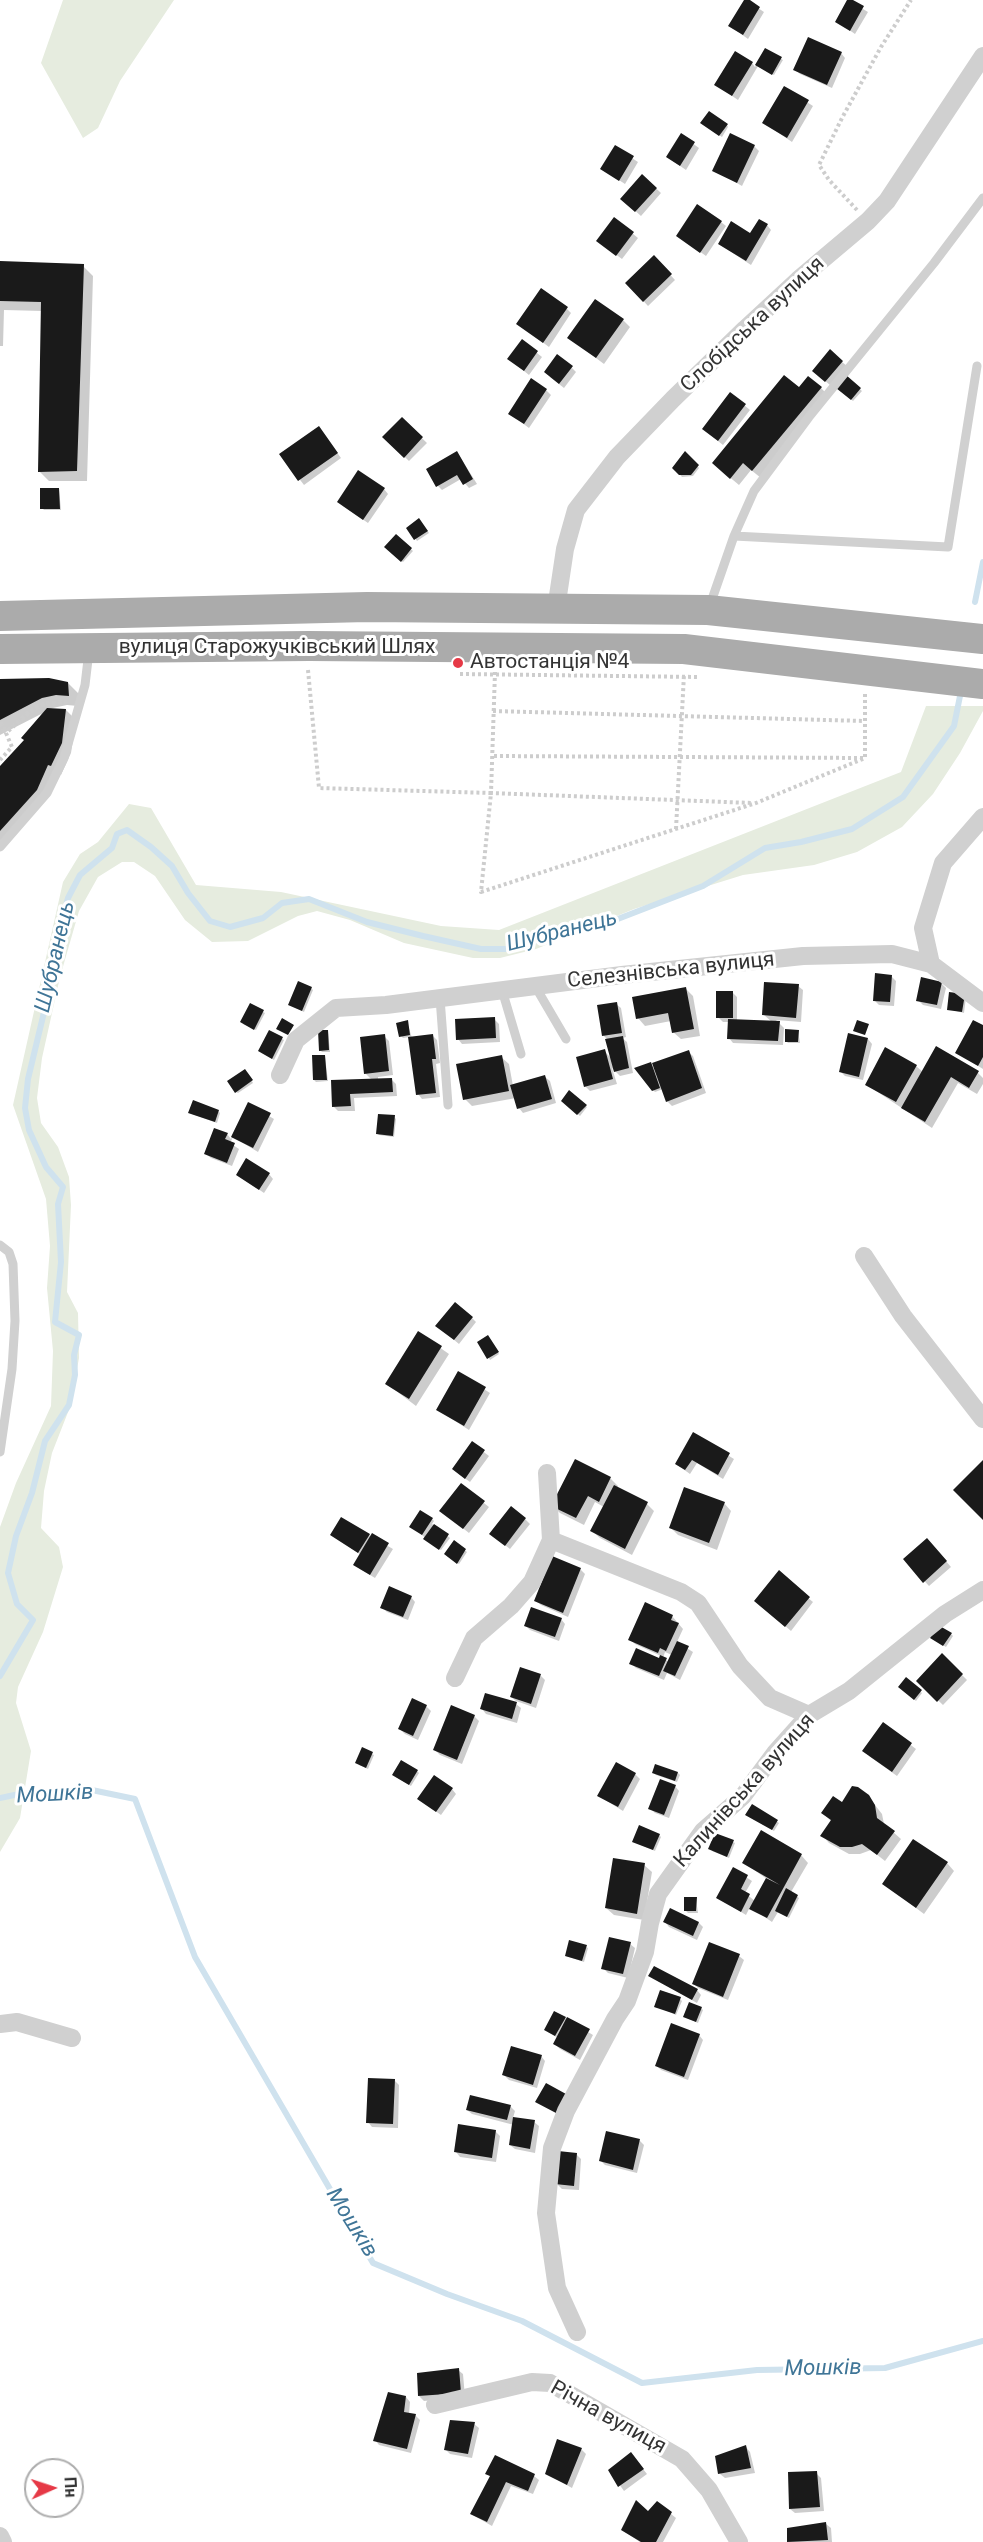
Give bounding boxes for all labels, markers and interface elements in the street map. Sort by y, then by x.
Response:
street label: Слобідська вулиця [676,252,830,398]
street label: вулиця Старожучківський Шлях [119,635,435,661]
place label: Автостанція №4 [470,650,629,676]
marker: Автостанція №4 [451,656,465,670]
water label: Шубранець [30,899,82,1015]
water label: Шубранець [504,905,620,959]
street label: Селезнівська вулиця [566,948,776,994]
street label: Калинівська вулиця [669,1709,821,1873]
water label: Мошків [16,1780,94,1810]
water label: Мошків [319,2183,383,2263]
water label: Мошків [784,2355,862,2383]
street label: Річна вулиця [546,2376,670,2460]
north arrow [24,2458,84,2518]
text: Пн [60,2476,80,2498]

